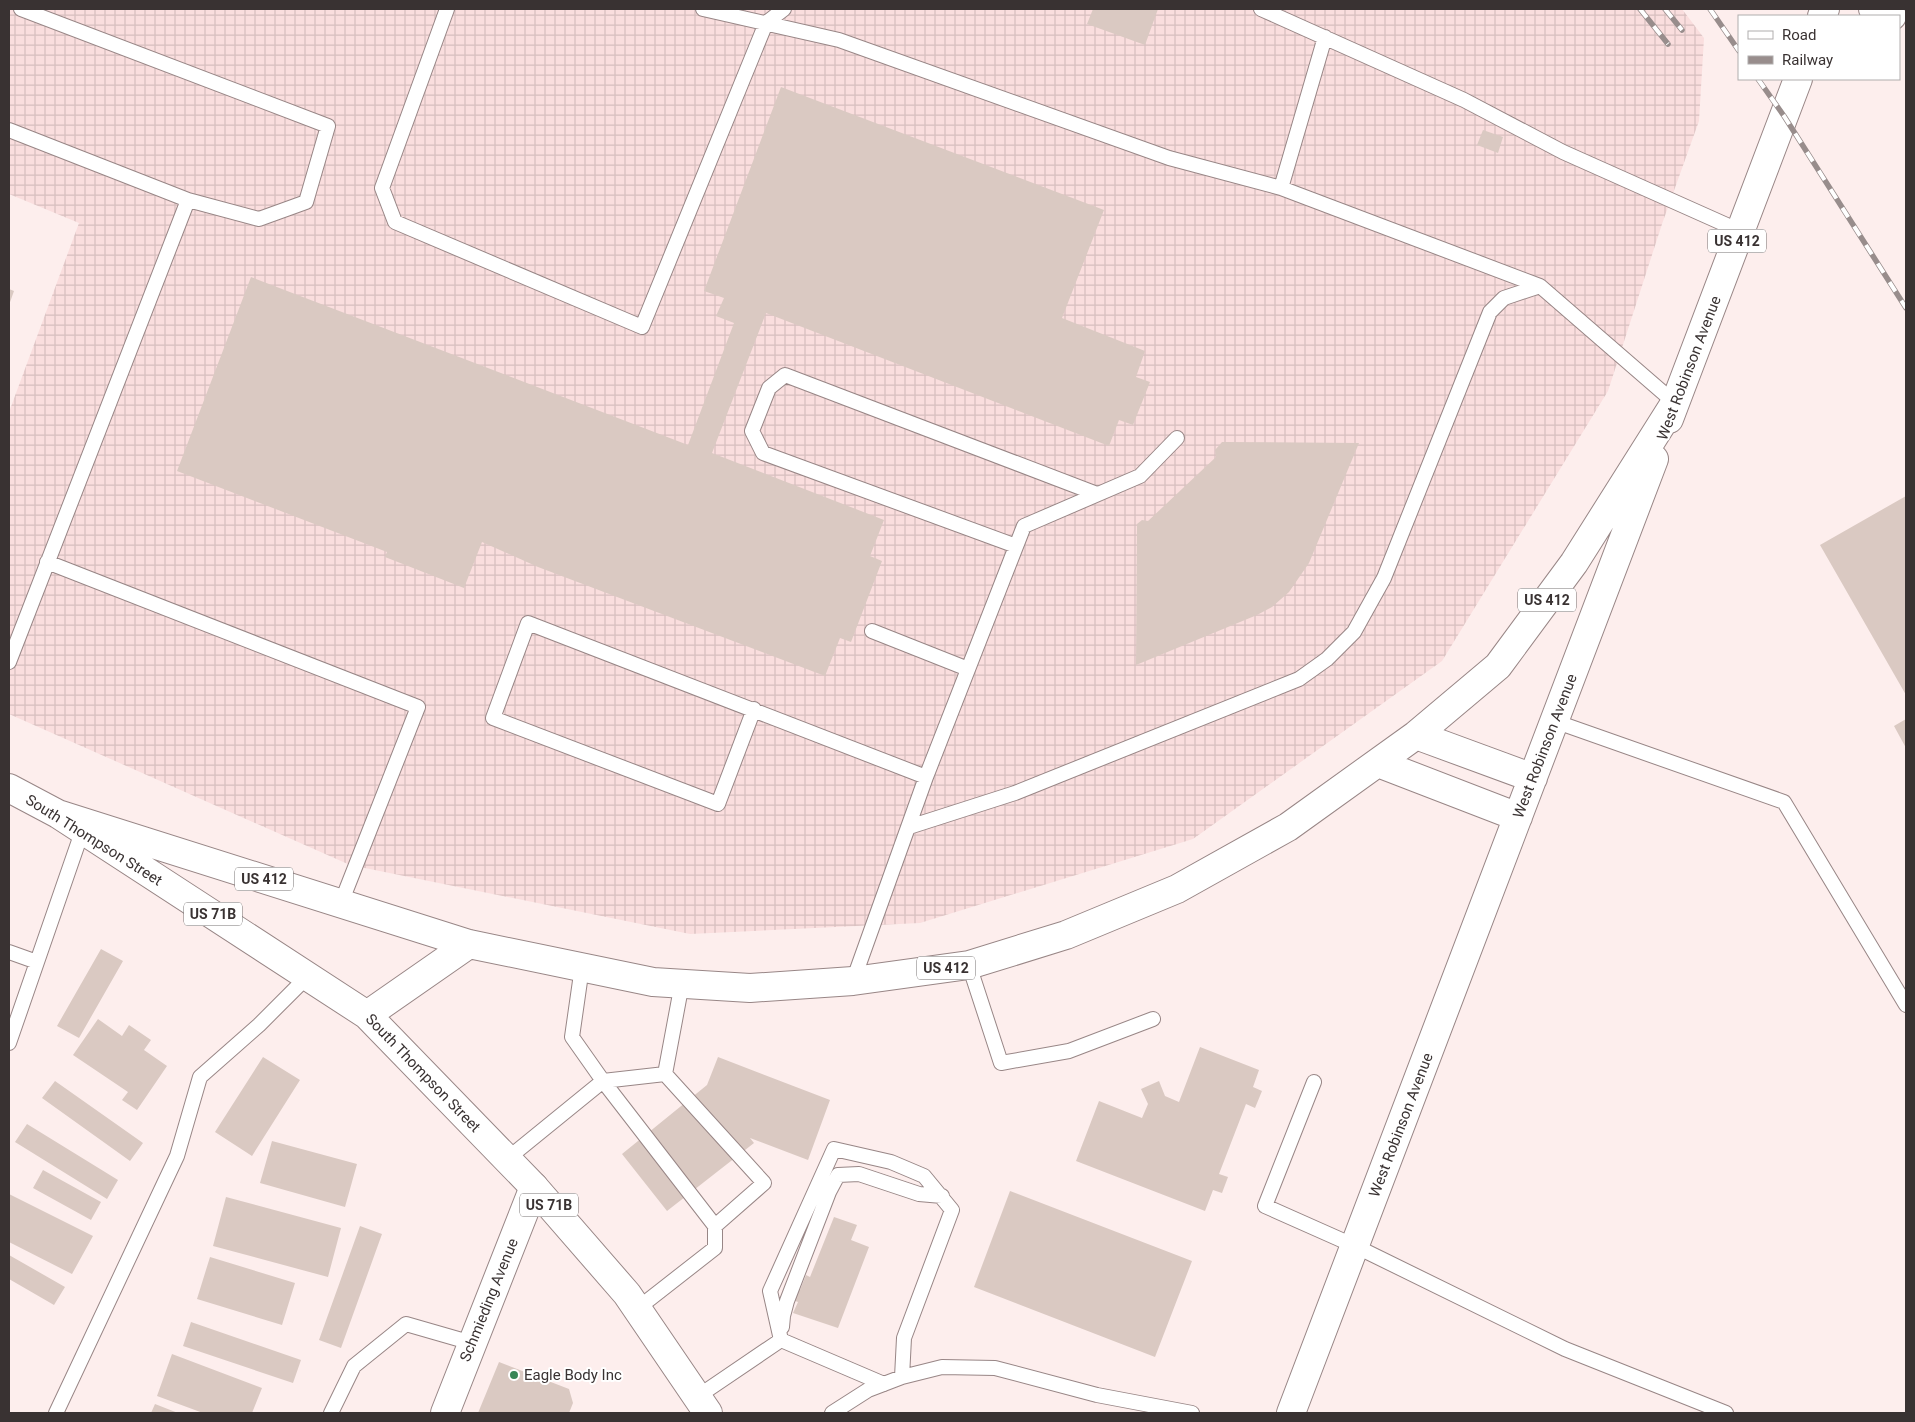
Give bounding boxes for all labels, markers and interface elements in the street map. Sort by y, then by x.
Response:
legend [1738,15,1900,80]
text: Road [1782,26,1816,44]
text: Railway [1782,51,1833,69]
road number: US 412 [1708,230,1766,252]
street label: West Robinson Avenue [1653,293,1725,443]
road number: US 412 [1518,588,1576,612]
street label: West Robinson Avenue [1509,671,1581,821]
street label: South Thompson Street [22,791,166,889]
road number: US 412 [235,868,293,891]
road number: US 71B [184,902,242,926]
road number: US 412 [917,956,975,980]
street label: South Thompson Street [362,1010,484,1136]
street label: West Robinson Avenue [1365,1050,1437,1200]
road number: US 71B [520,1194,578,1216]
street label: Schmieding Avenue [456,1236,522,1364]
place label: Eagle Body Inc [524,1366,622,1384]
marker: Eagle Body Inc [508,1369,520,1381]

